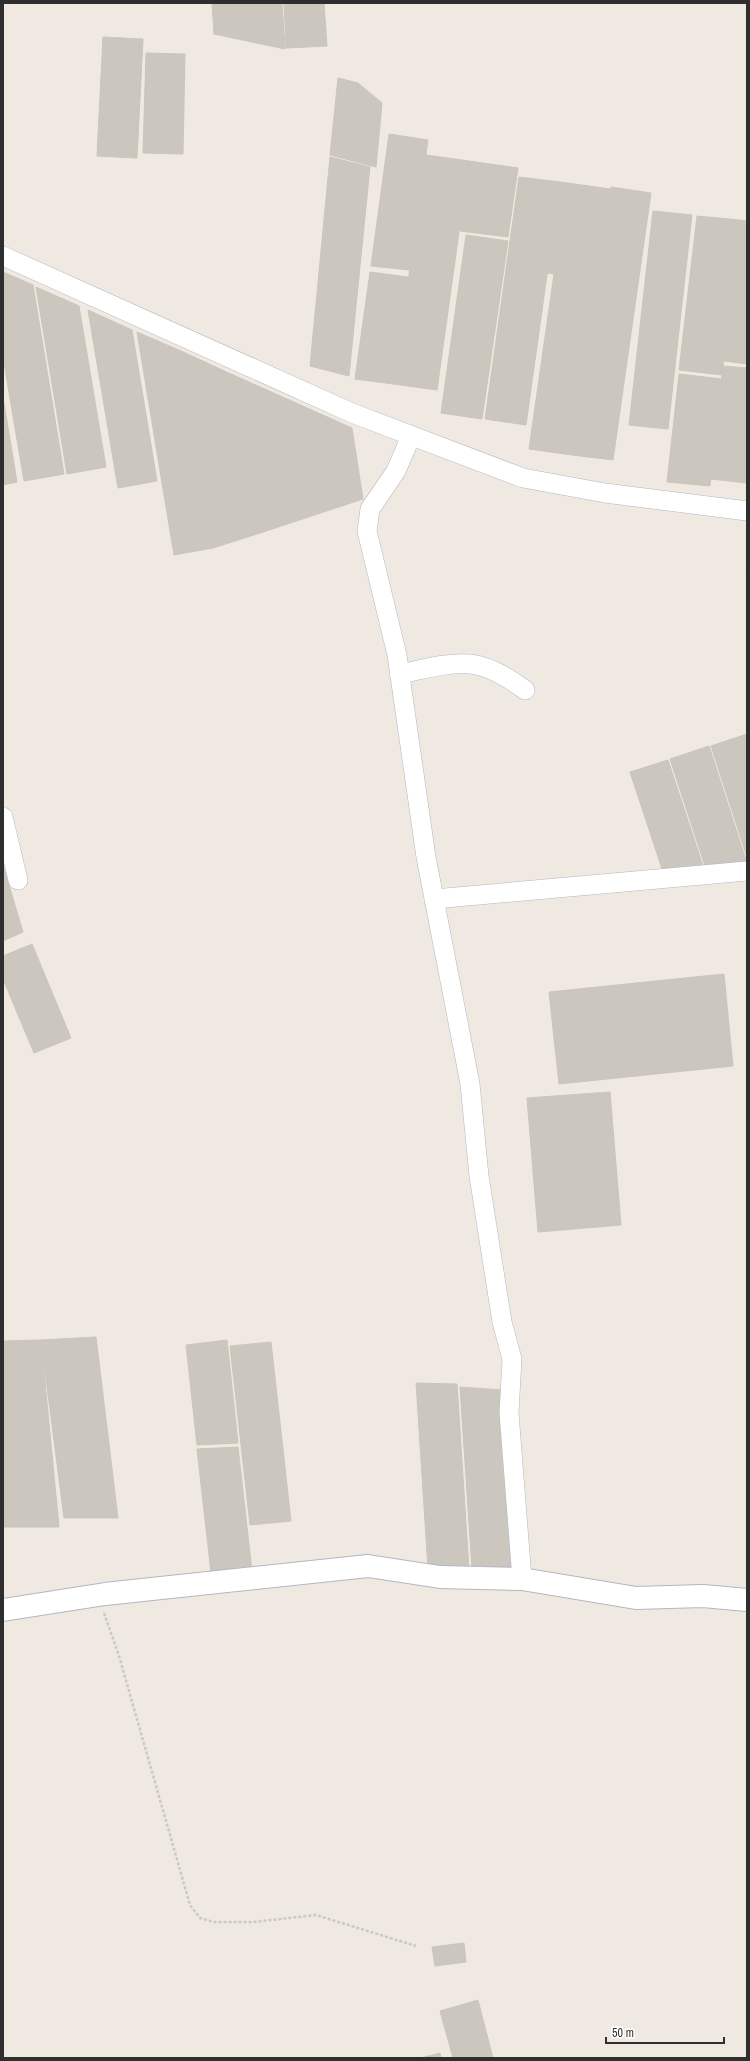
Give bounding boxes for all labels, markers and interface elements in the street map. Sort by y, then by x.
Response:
scale bar [606,2019,724,2045]
text: 50 m [612,2025,634,2041]

